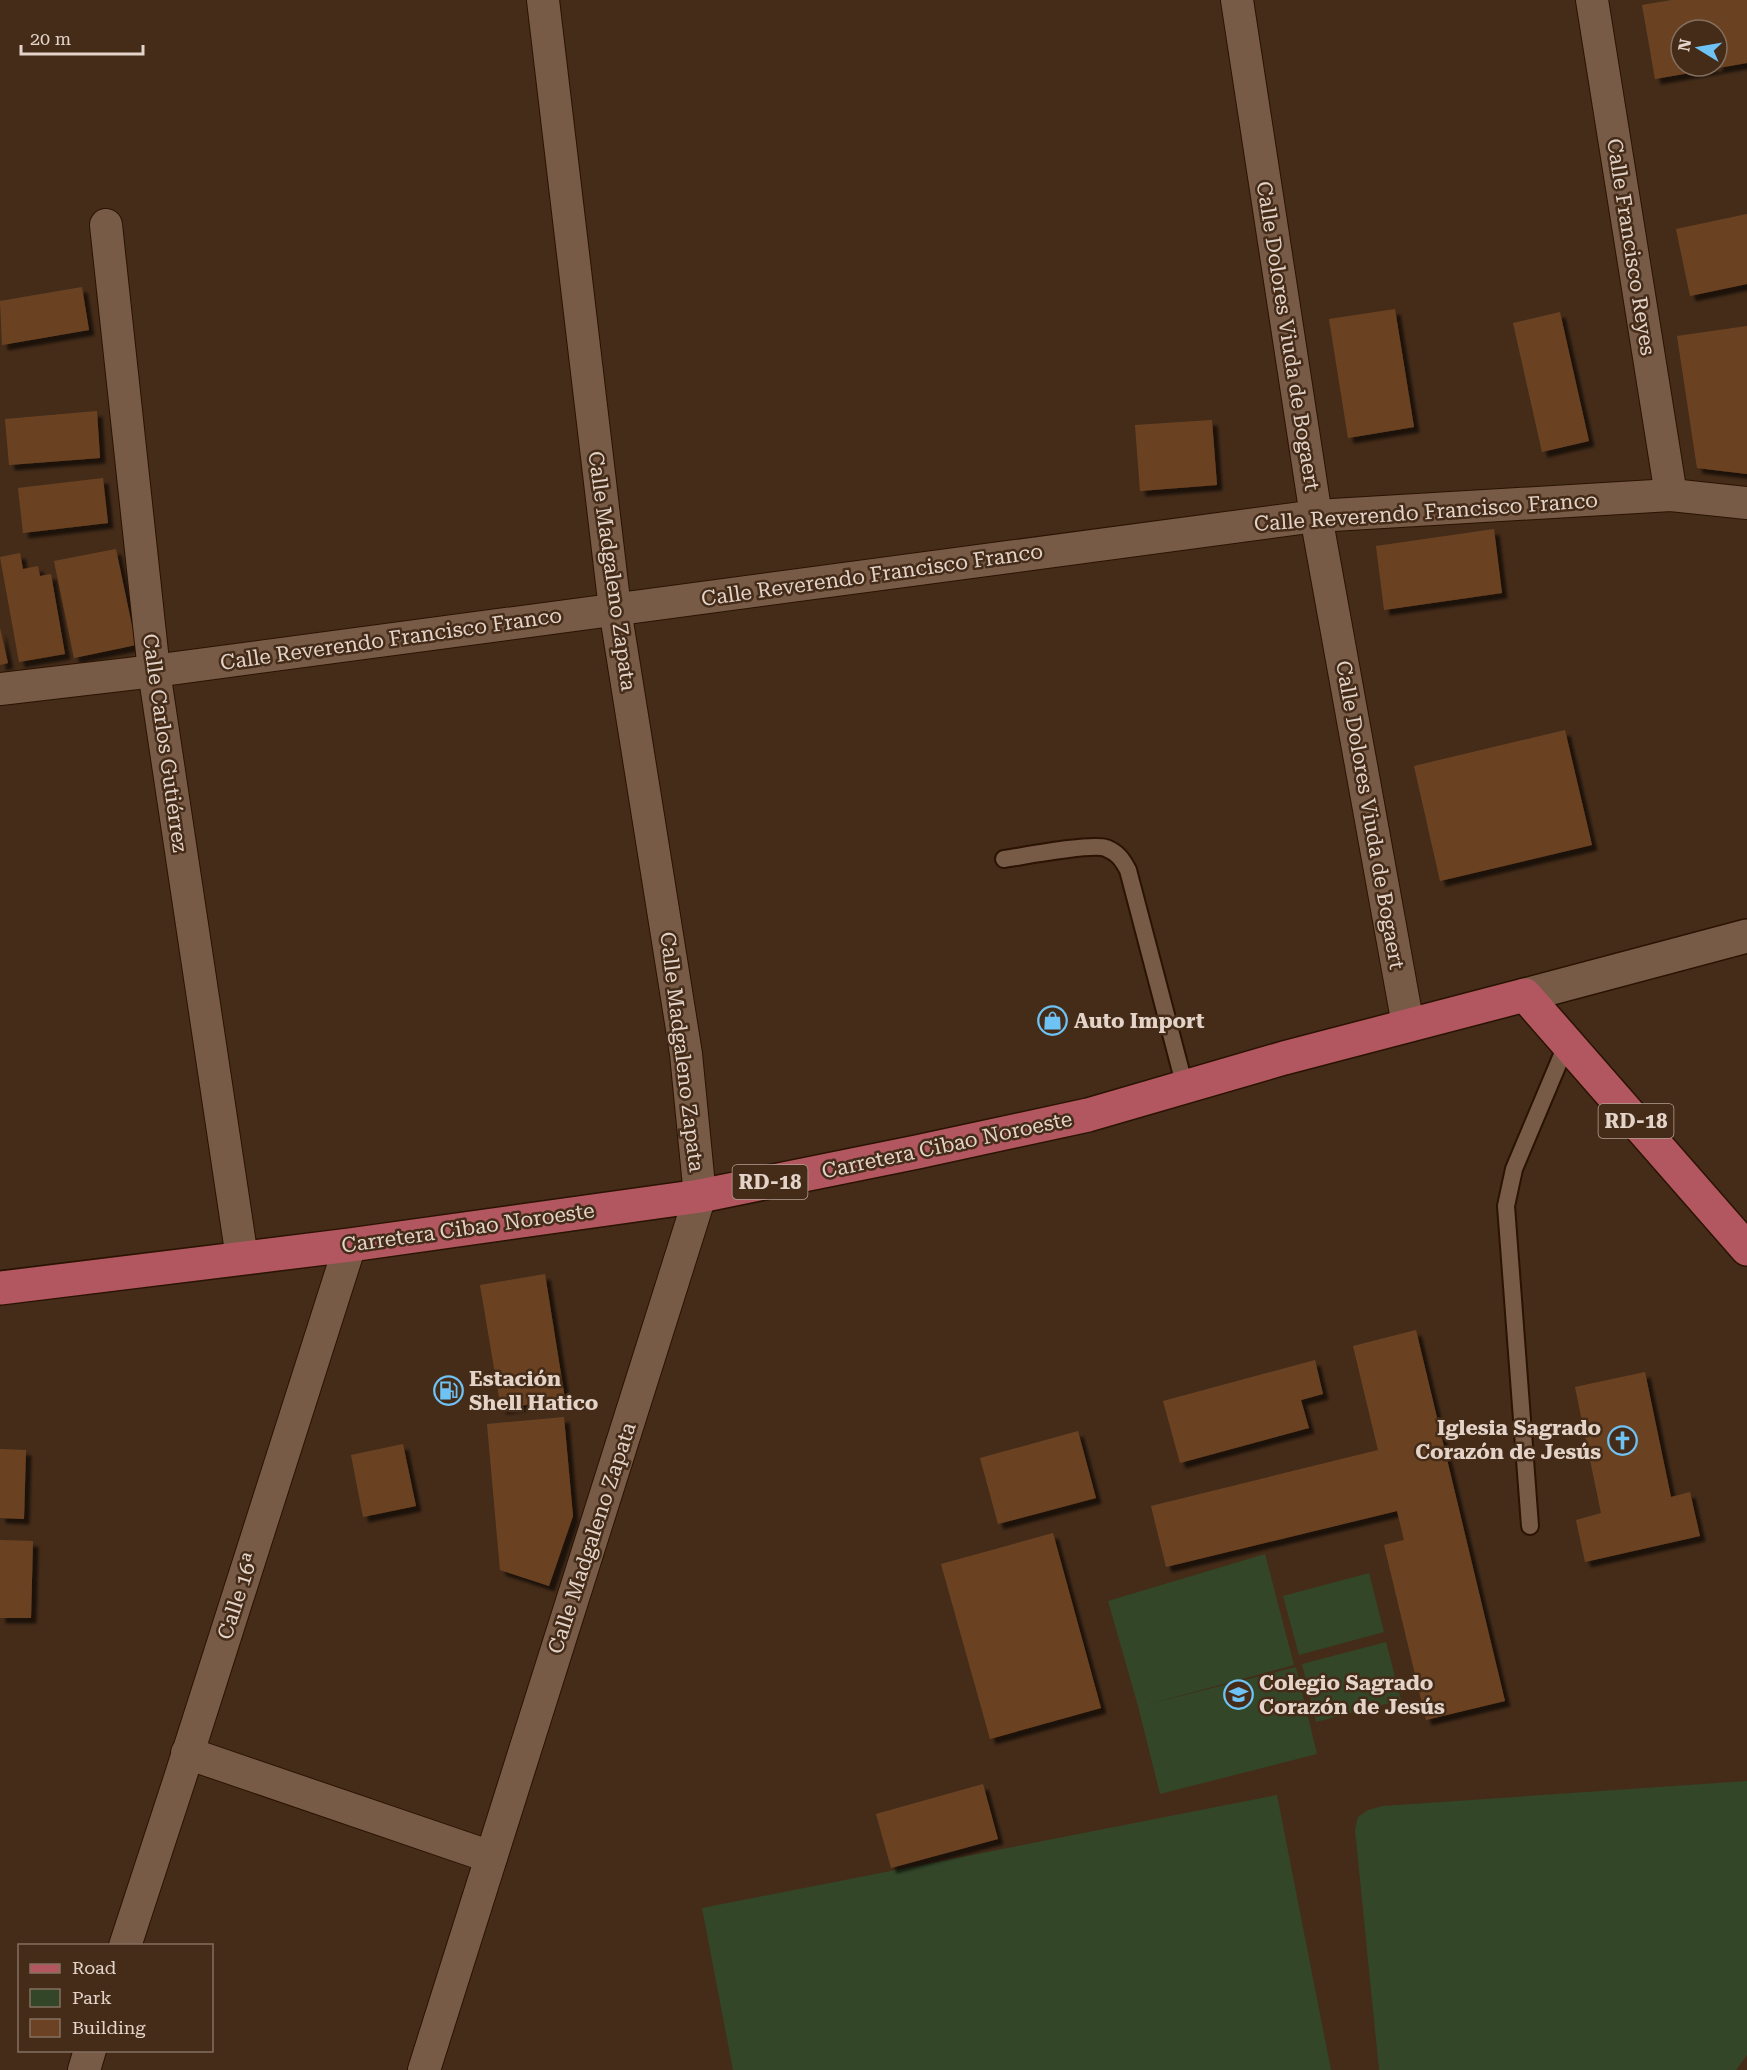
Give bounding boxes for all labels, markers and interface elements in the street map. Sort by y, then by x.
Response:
scale bar [21,18,142,56]
north arrow [1669,18,1729,78]
text: 20 m [30,28,71,49]
text: N [1674,37,1695,53]
street label: Calle Francisco Reyes [1602,137,1660,357]
street label: Calle Dolores Viuda de Bogaert [1252,180,1324,493]
street label: Calle Madgaleno Zapata [583,450,641,693]
street label: Calle Reverendo Francisco Franco [1253,488,1599,536]
street label: Calle Reverendo Francisco Franco [700,539,1044,611]
street label: Calle Reverendo Francisco Franco [219,603,563,675]
street label: Calle Carlos Gutiérrez [138,632,192,854]
street label: Calle Dolores Viuda de Bogaert [1331,659,1409,971]
street label: Calle Madgaleno Zapata [655,930,709,1174]
shop icon: Auto Import [1037,1005,1069,1037]
place label: Auto Import [1074,1009,1205,1033]
road number: RD-18 [1598,1104,1674,1138]
street label: Carretera Cibao Noroeste [820,1107,1074,1183]
road number: RD-18 [732,1165,808,1199]
street label: Carretera Cibao Noroeste [340,1198,596,1258]
place label: Estación Shell Hatico [469,1367,598,1415]
fuel station icon: Estación Shell Hatico [432,1375,464,1407]
place label: Iglesia Sagrado Corazón de Jesús [1415,1416,1601,1464]
street label: Calle Madgaleno Zapata [543,1419,641,1657]
church icon: Iglesia Sagrado Corazón de Jesús [1606,1424,1638,1456]
street label: Calle 16ª [213,1550,263,1642]
place label: Colegio Sagrado Corazón de Jesús [1259,1671,1445,1719]
school or university icon: Colegio Sagrado Corazón de Jesús [1222,1679,1254,1711]
legend [18,1944,213,2052]
text: Road [72,1957,117,1978]
text: Park [72,1987,112,2008]
text: Building [72,2017,146,2038]

